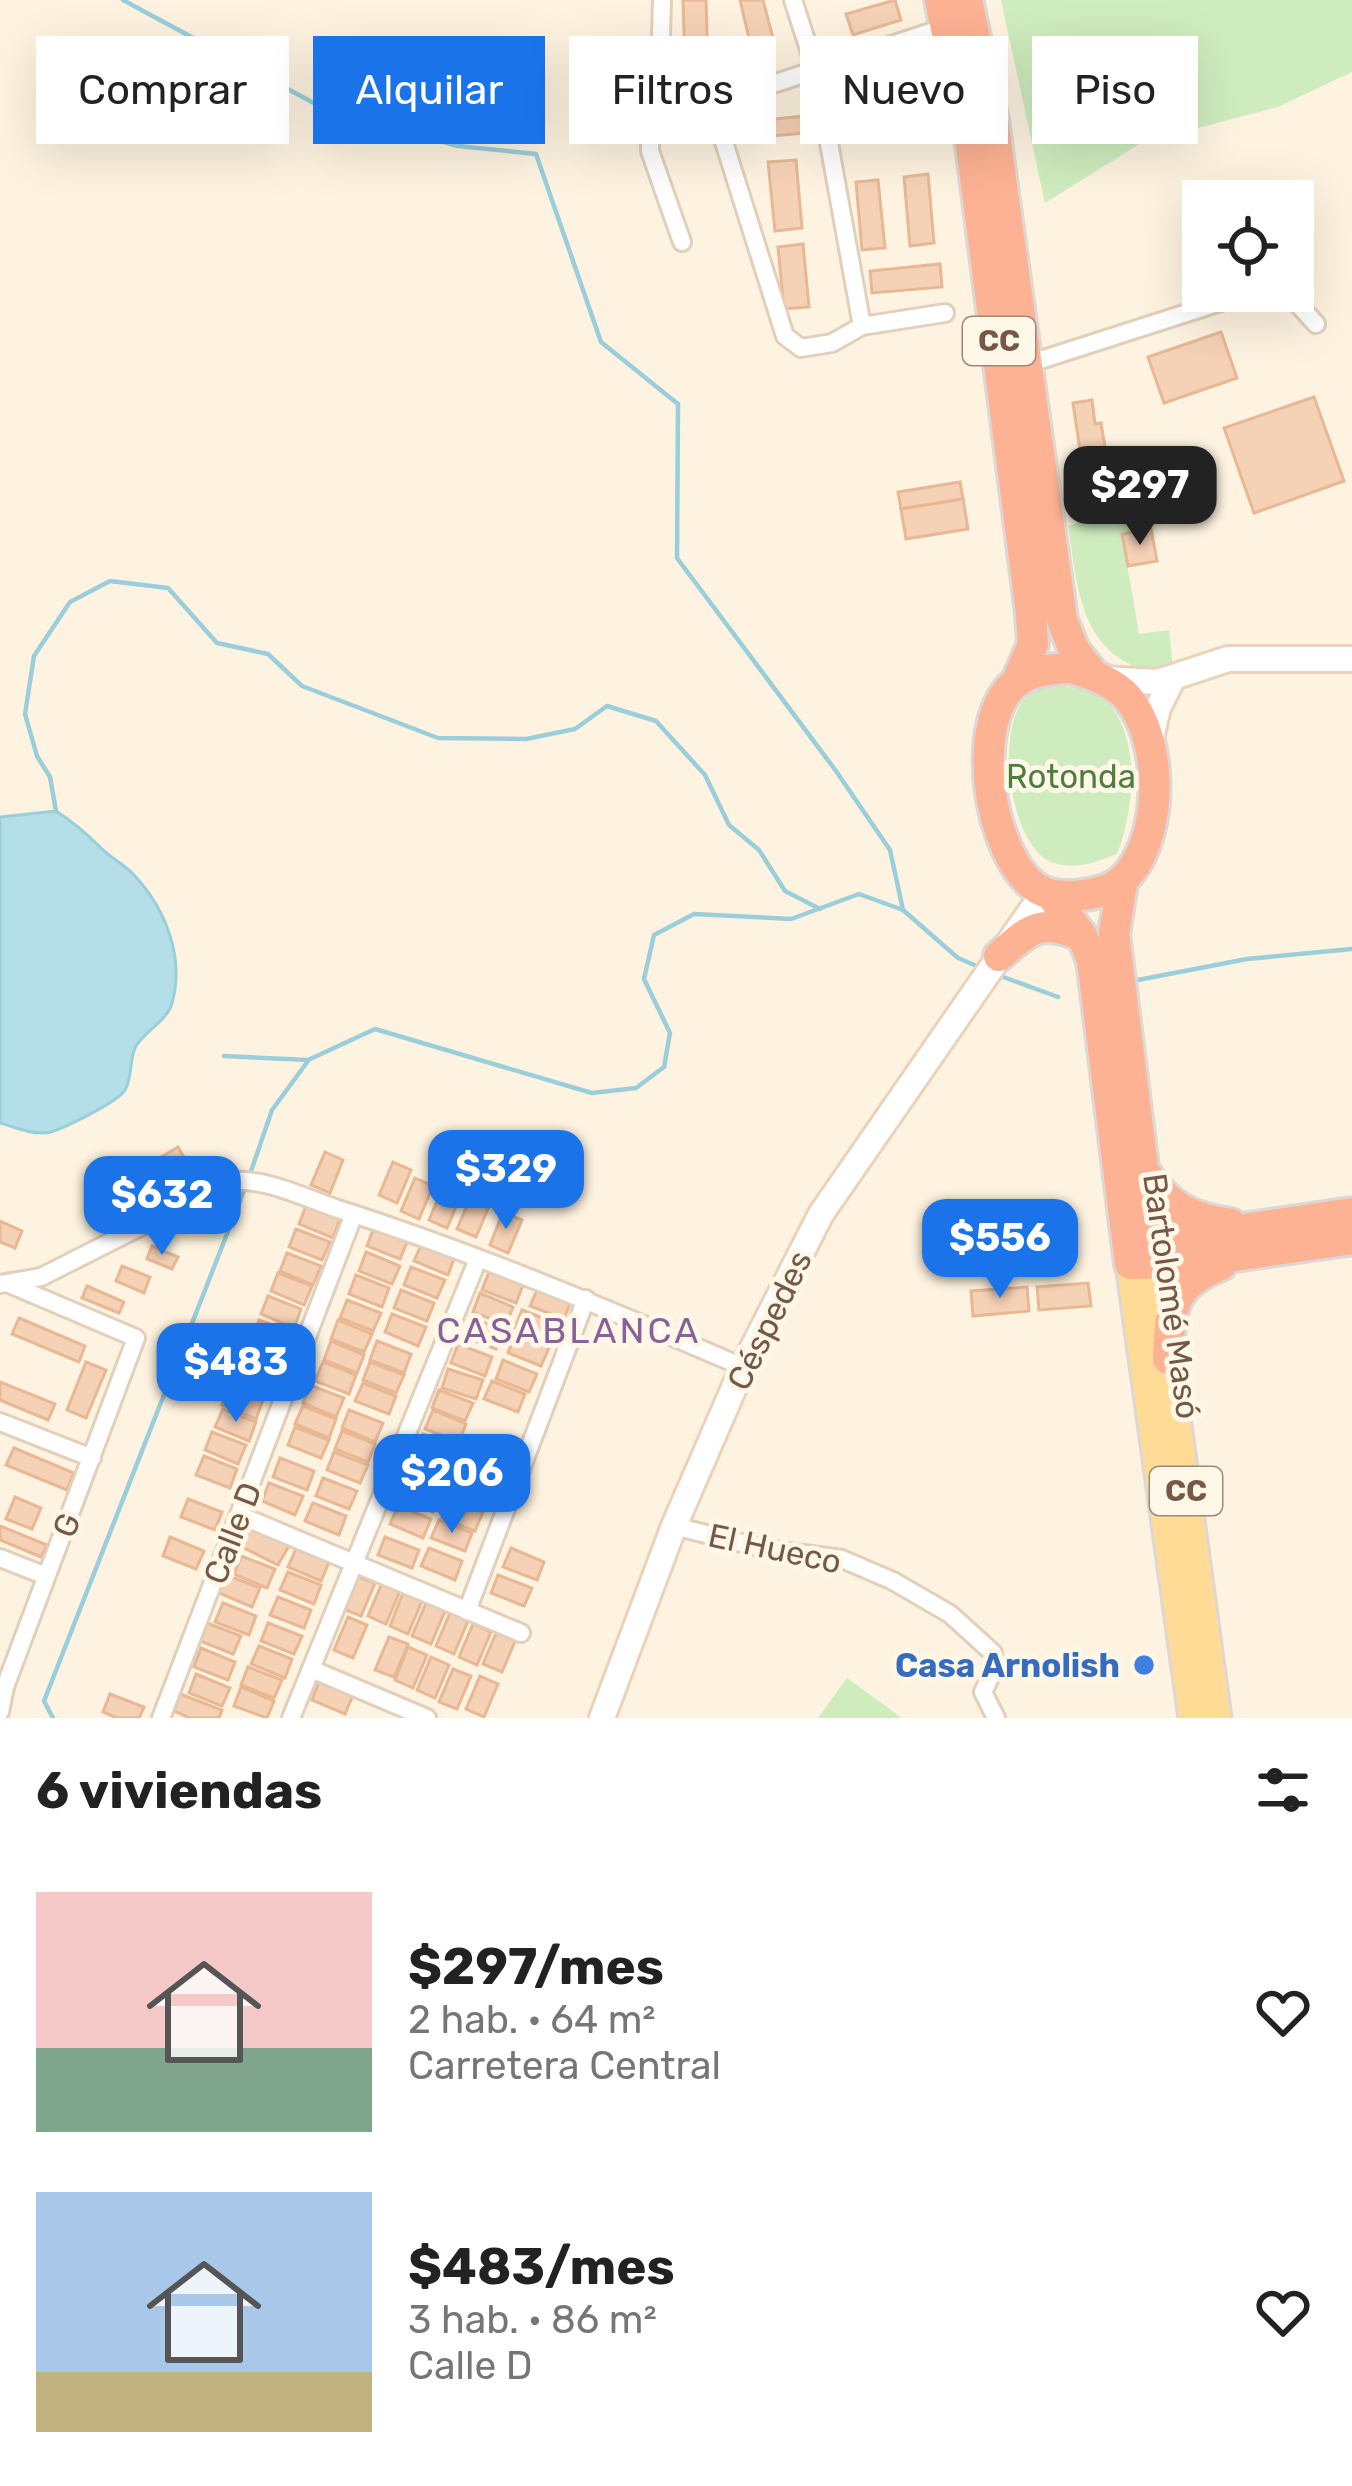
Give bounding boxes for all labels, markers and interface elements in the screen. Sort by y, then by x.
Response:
chip: Comprar [36,36,289,144]
chip: Alquilar [313,36,545,144]
chip: Filtros [569,36,776,144]
chip: Nuevo [800,36,1008,144]
chip: Piso [1032,36,1198,144]
map controls [1182,180,1314,312]
button: locate [1182,180,1314,312]
road number: CC [963,317,1035,365]
pin: $297 [1069,446,1211,548]
text: $297 [1091,462,1189,508]
park label: Rotonda [1006,757,1136,796]
pin: $329 [435,1130,577,1232]
text: $329 [455,1146,557,1192]
pin: $632 [91,1156,233,1258]
street label: Bartolomé Masó [1135,1171,1208,1421]
text: $632 [111,1172,213,1218]
pin: $556 [929,1199,1071,1301]
text: $556 [949,1215,1051,1261]
street label: Céspedes [719,1244,820,1396]
district label: CASABLANCA [437,1309,701,1352]
pin: $483 [165,1323,307,1425]
text: $483 [184,1339,288,1385]
pin: $206 [381,1434,523,1536]
text: $206 [400,1450,504,1496]
road number: CC [1150,1467,1222,1515]
street label: Calle D [195,1477,270,1589]
street label: G [44,1508,89,1543]
street label: El Hueco [705,1515,845,1582]
place label: Casa Arnolish [895,1646,1120,1685]
marker: Casa Arnolish [1131,1652,1157,1678]
icon: filters [1250,1757,1316,1823]
text: 6 viviendas [36,1760,322,1821]
text: $297/mes [408,1936,664,1997]
icon: home [132,1940,276,2084]
icon: heart [1250,1979,1316,2045]
text: 2 hab. · 64 m² [408,1997,656,2043]
text: Carretera Central [408,2043,721,2089]
text: $483/mes [408,2236,675,2297]
icon: home [132,2240,276,2384]
icon: heart [1250,2279,1316,2345]
text: 3 hab. · 86 m² [408,2297,657,2343]
text: Calle D [408,2343,533,2389]

